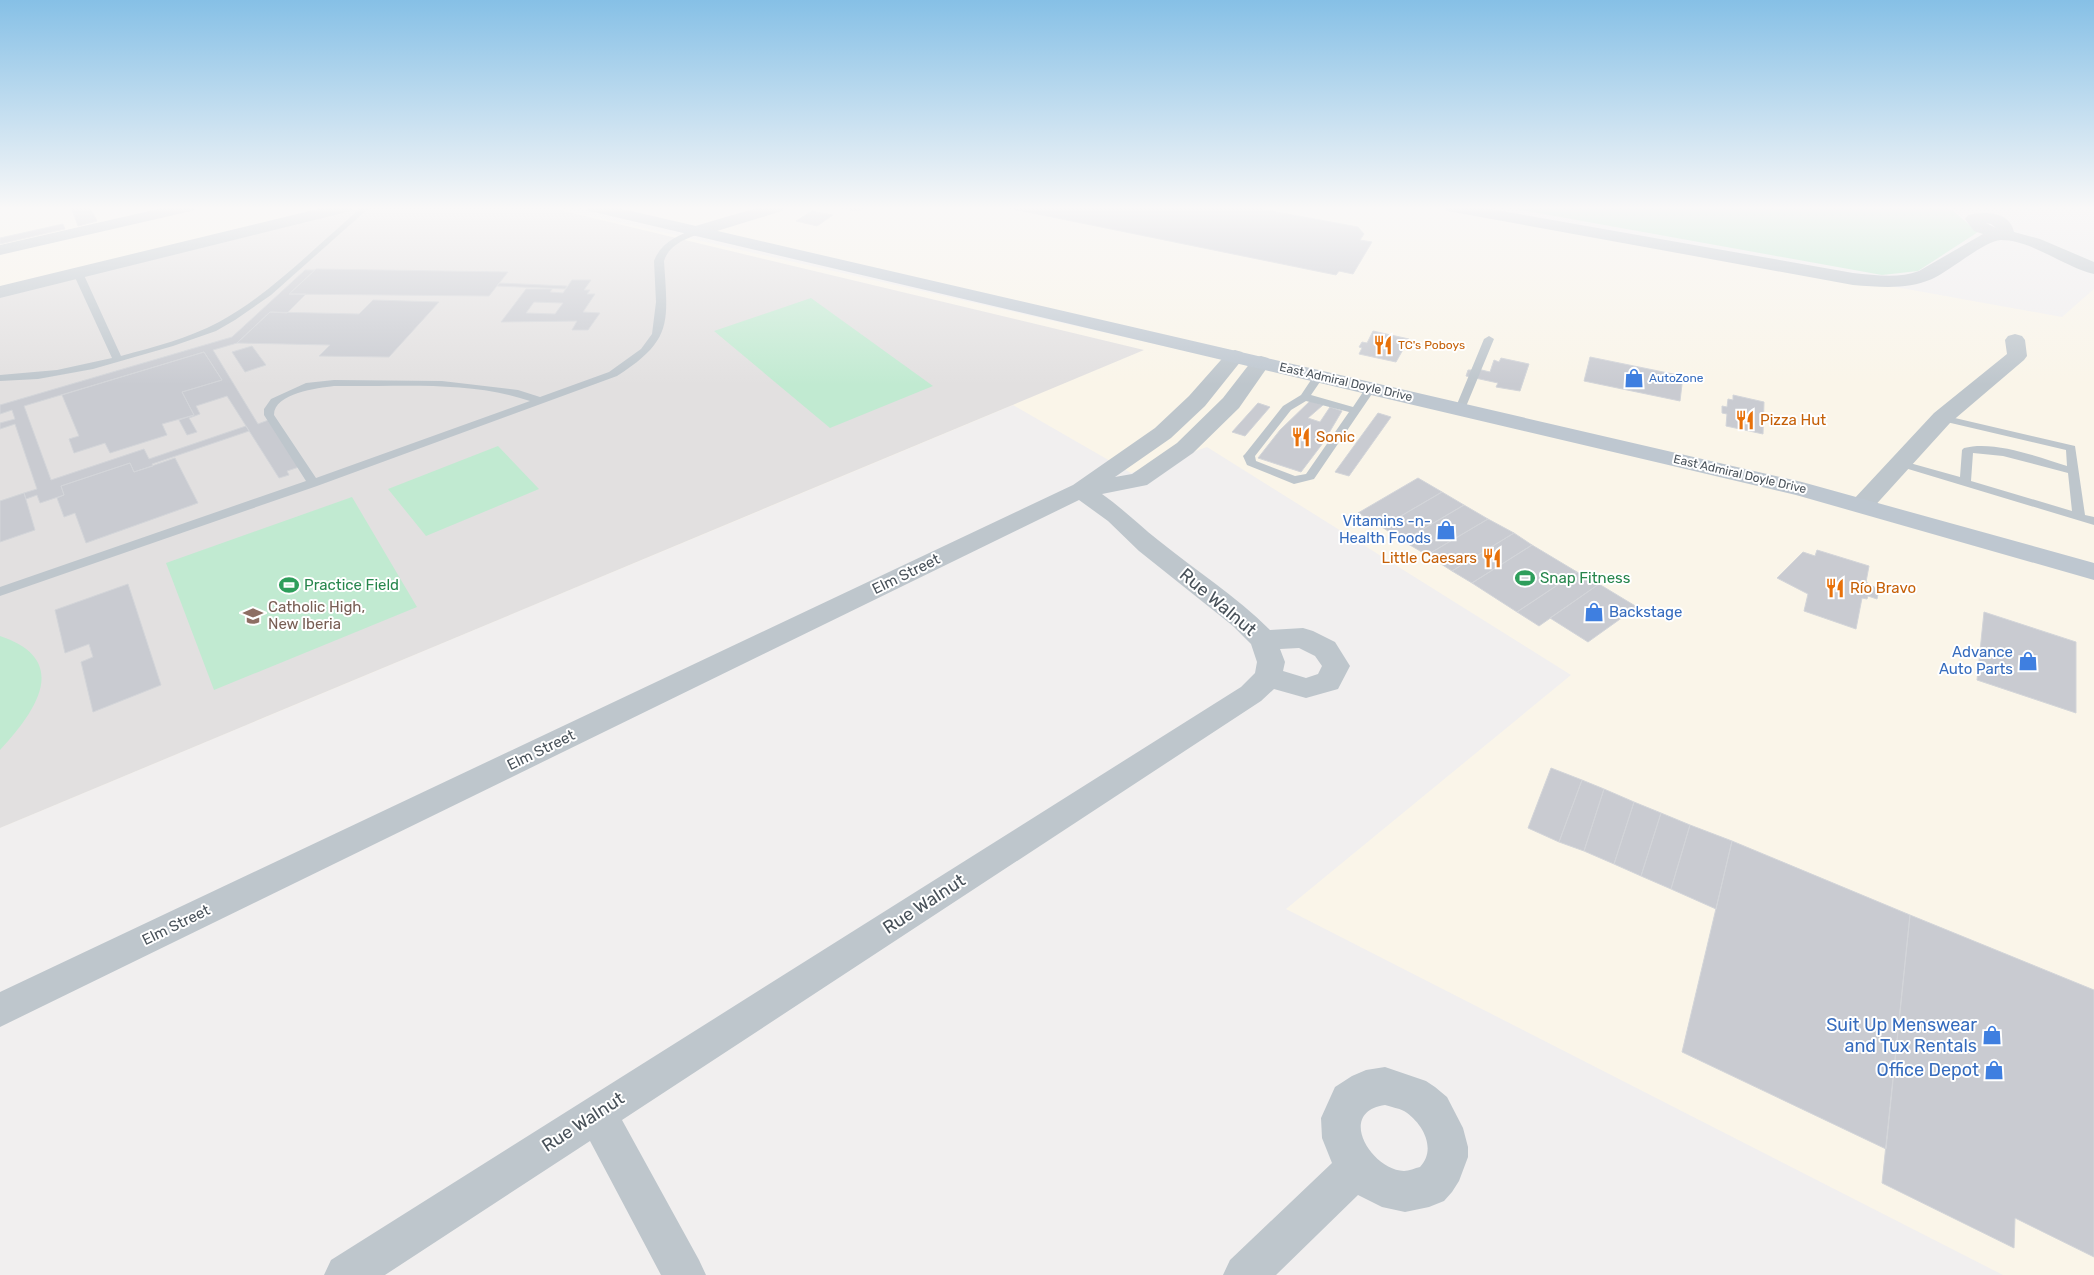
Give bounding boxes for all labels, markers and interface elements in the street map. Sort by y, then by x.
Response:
restaurant icon: TC's Poboys [1372,334,1394,356]
place label: TC's Poboys [1398,338,1465,352]
street label: East Admiral Doyle Drive [1278,360,1414,404]
shop icon: AutoZone [1623,367,1645,389]
place label: AutoZone [1649,371,1704,385]
restaurant icon: Pizza Hut [1734,409,1756,431]
place label: Pizza Hut [1760,411,1826,429]
restaurant icon: Sonic [1290,426,1312,448]
place label: Sonic [1316,428,1355,446]
street label: East Admiral Doyle Drive [1672,452,1808,496]
place label: Vitamins -n- Health Foods [1339,512,1431,547]
shop icon: Vitamins -n- Health Foods [1435,519,1457,541]
restaurant icon: Little Caesars [1481,547,1503,569]
place label: Little Caesars [1382,549,1477,567]
street label: Elm Street [869,550,943,598]
street label: Rue Walnut [1175,563,1261,641]
sports icon: Snap Fitness [1514,567,1536,589]
place label: Snap Fitness [1540,569,1631,587]
sports icon: Practice Field [278,574,300,596]
place label: Practice Field [304,576,399,594]
restaurant icon: Río Bravo [1824,577,1846,599]
place label: Río Bravo [1850,579,1916,597]
place label: Catholic High, New Iberia [268,598,365,633]
shop icon: Backstage [1583,601,1605,623]
place label: Backstage [1609,603,1682,621]
school or university icon: Catholic High, New Iberia [242,605,264,627]
place label: Advance Auto Parts [1939,643,2013,678]
shop icon: Advance Auto Parts [2017,650,2039,672]
street label: Elm Street [504,726,578,774]
street label: Rue Walnut [879,869,969,939]
street label: Elm Street [139,901,213,949]
place label: Suit Up Menswear and Tux Rentals [1826,1014,1977,1057]
shop icon: Suit Up Menswear and Tux Rentals [1981,1024,2003,1046]
place label: Office Depot [1876,1059,1979,1081]
shop icon: Office Depot [1983,1059,2005,1081]
street label: Rue Walnut [538,1087,628,1157]

